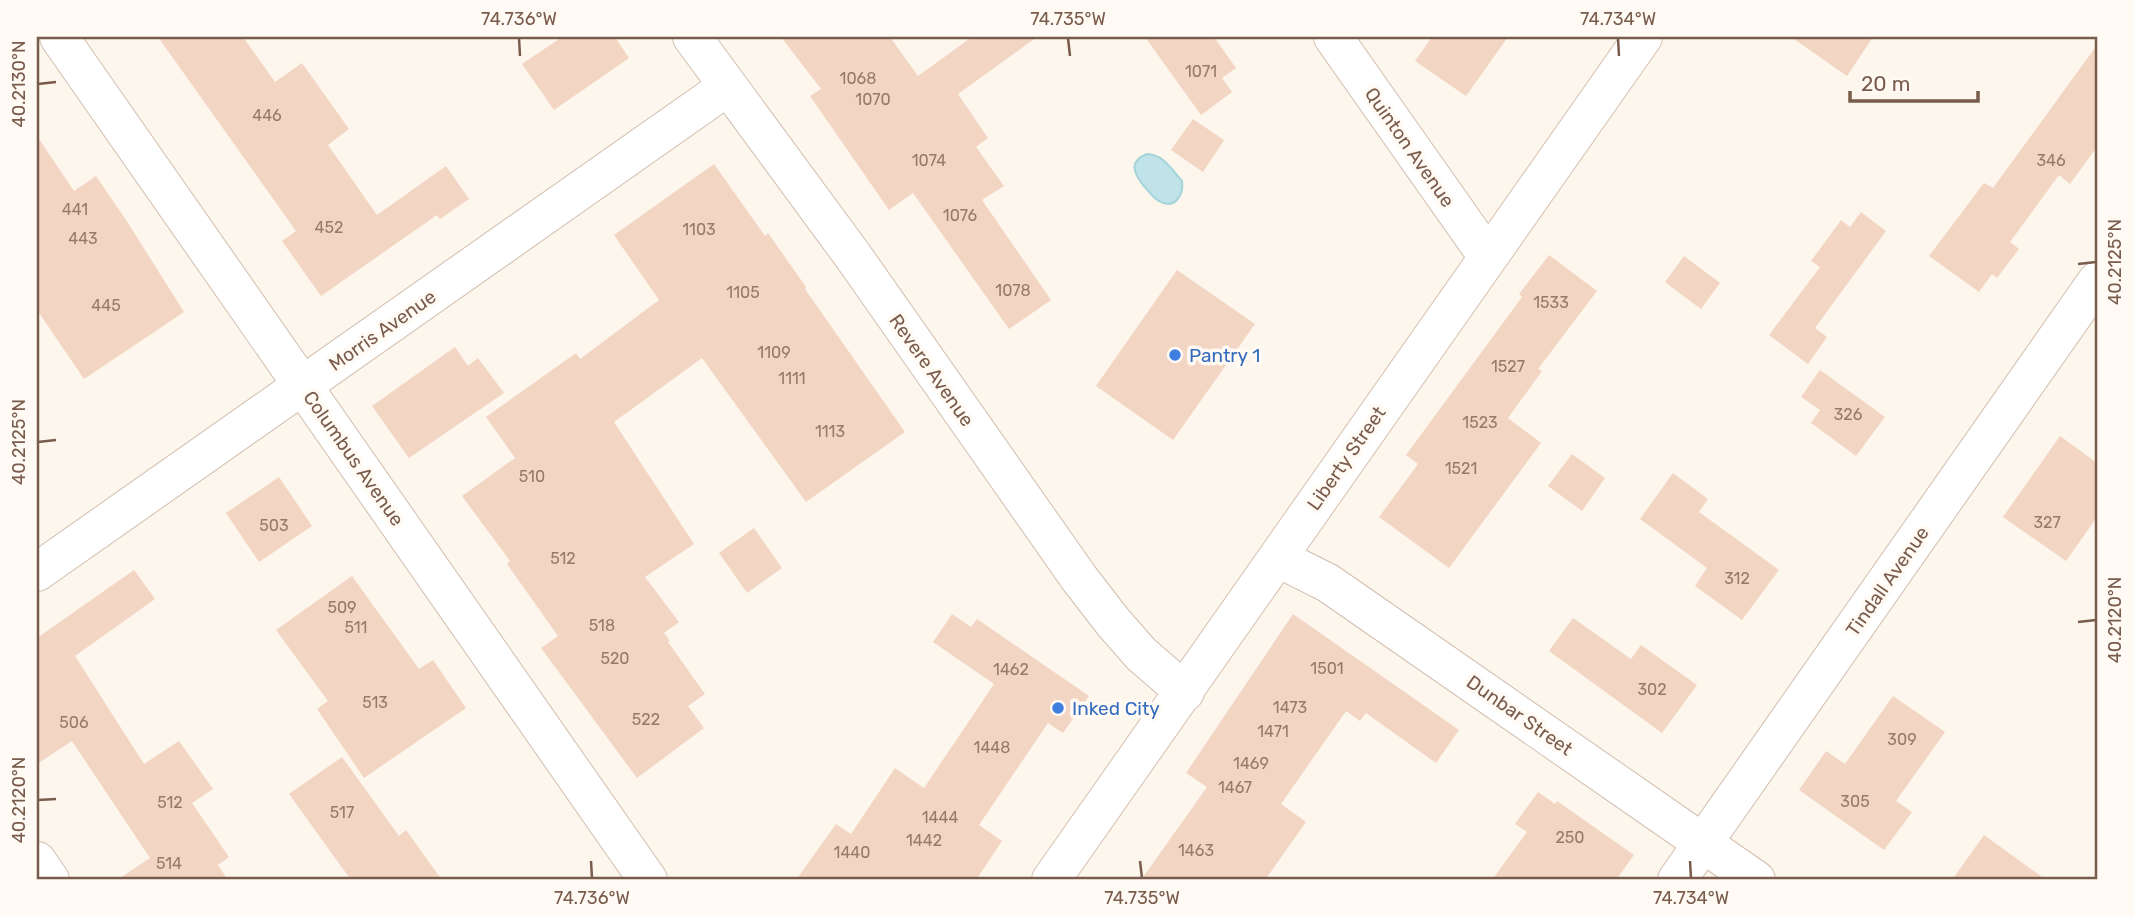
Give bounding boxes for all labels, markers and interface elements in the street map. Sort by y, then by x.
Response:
text: 74.736°W [481,8,557,30]
text: 74.735°W [1030,8,1106,30]
text: 74.734°W [1580,8,1656,30]
text: 40.2130°N [8,41,30,127]
scale bar [1850,60,1978,104]
house number: 1071 [1185,62,1217,81]
house number: 1068 [840,69,876,88]
text: 20 m [1861,71,1910,96]
street label: Quinton Avenue [1360,83,1459,212]
house number: 1070 [855,90,891,109]
house number: 446 [252,106,282,125]
house number: 1074 [912,151,946,170]
house number: 346 [2036,151,2066,170]
house number: 441 [62,200,88,219]
house number: 1076 [943,206,978,225]
house number: 452 [315,218,343,237]
text: 40.2125°N [2104,219,2126,305]
house number: 1103 [682,220,716,239]
house number: 443 [68,229,98,248]
house number: 1078 [995,281,1031,300]
house number: 1105 [726,283,760,302]
street label: Morris Avenue [324,285,440,376]
house number: 1533 [1533,293,1569,312]
house number: 445 [91,296,121,315]
street label: Revere Avenue [884,310,979,431]
house number: 1109 [757,343,791,362]
place label: Pantry 1 [1189,344,1260,367]
marker: Pantry 1 [1167,347,1183,363]
house number: 1527 [1491,357,1525,376]
house number: 1111 [778,369,806,388]
street label: Columbus Avenue [298,386,409,530]
text: 40.2125°N [8,399,30,485]
street label: Liberty Street [1302,401,1391,515]
house number: 326 [1834,405,1863,424]
house number: 1523 [1462,413,1498,432]
house number: 1113 [815,422,845,441]
house number: 1521 [1445,459,1477,478]
house number: 510 [519,467,545,486]
house number: 327 [2033,513,2061,532]
house number: 503 [259,516,289,535]
street label: Tindall Avenue [1841,522,1934,641]
house number: 512 [550,549,576,568]
house number: 312 [1724,569,1750,588]
text: 40.2120°N [2104,577,2126,663]
house number: 509 [327,598,357,617]
house number: 518 [589,616,615,635]
house number: 511 [345,618,367,637]
house number: 520 [600,649,630,668]
house number: 1501 [1310,659,1344,678]
house number: 1462 [993,660,1029,679]
street label: Dunbar Street [1462,670,1578,761]
house number: 302 [1637,680,1667,699]
house number: 513 [362,693,388,712]
place label: Inked City [1072,697,1160,720]
house number: 1473 [1273,698,1307,717]
marker: Inked City [1050,700,1066,716]
house number: 522 [632,710,660,729]
house number: 506 [59,713,89,732]
house number: 1471 [1257,722,1289,741]
house number: 309 [1887,730,1917,749]
house number: 1448 [974,738,1010,757]
house number: 1469 [1233,754,1269,773]
text: 40.2120°N [8,757,30,843]
house number: 1467 [1218,778,1252,797]
house number: 305 [1840,792,1870,811]
house number: 512 [157,793,183,812]
house number: 517 [330,803,354,822]
house number: 1444 [922,808,958,827]
house number: 250 [1555,828,1585,847]
house number: 1442 [906,831,942,850]
house number: 1463 [1178,841,1214,860]
house number: 1440 [834,843,870,862]
house number: 514 [156,854,182,873]
text: 74.736°W [554,887,630,909]
text: 74.735°W [1104,887,1180,909]
text: 74.734°W [1653,887,1729,909]

